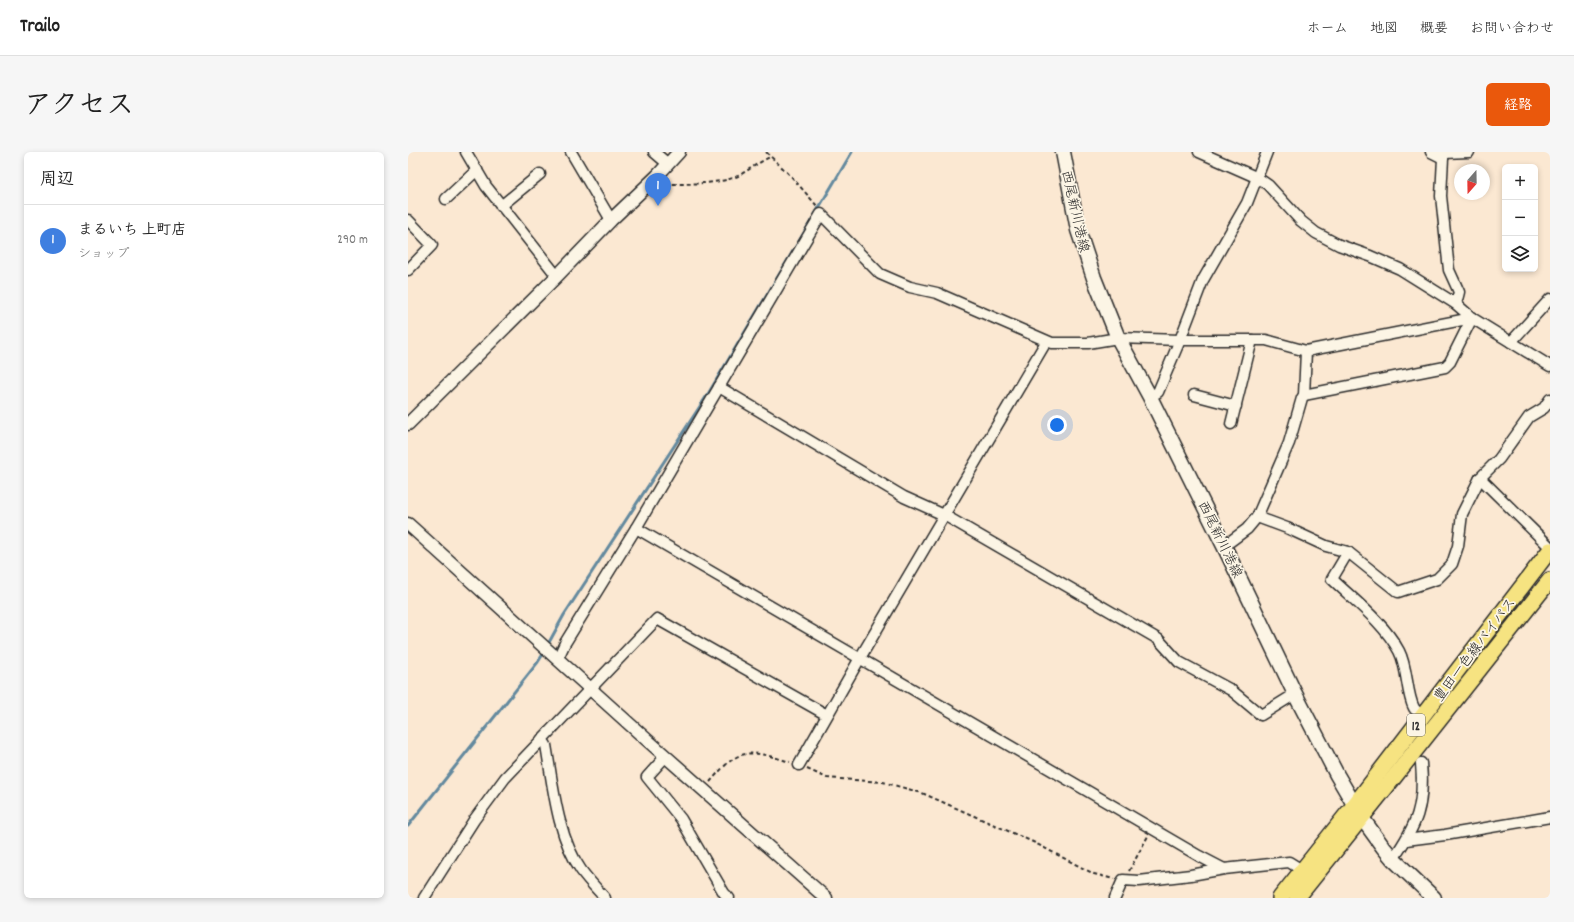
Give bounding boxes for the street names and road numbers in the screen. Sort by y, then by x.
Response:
street label: 西尾新川港線 [1055,168,1093,255]
street label: 西尾新川港線 [1192,498,1247,582]
street label: 豊田一色線バイパス [1430,594,1521,706]
road number: 12 [1407,714,1425,736]

